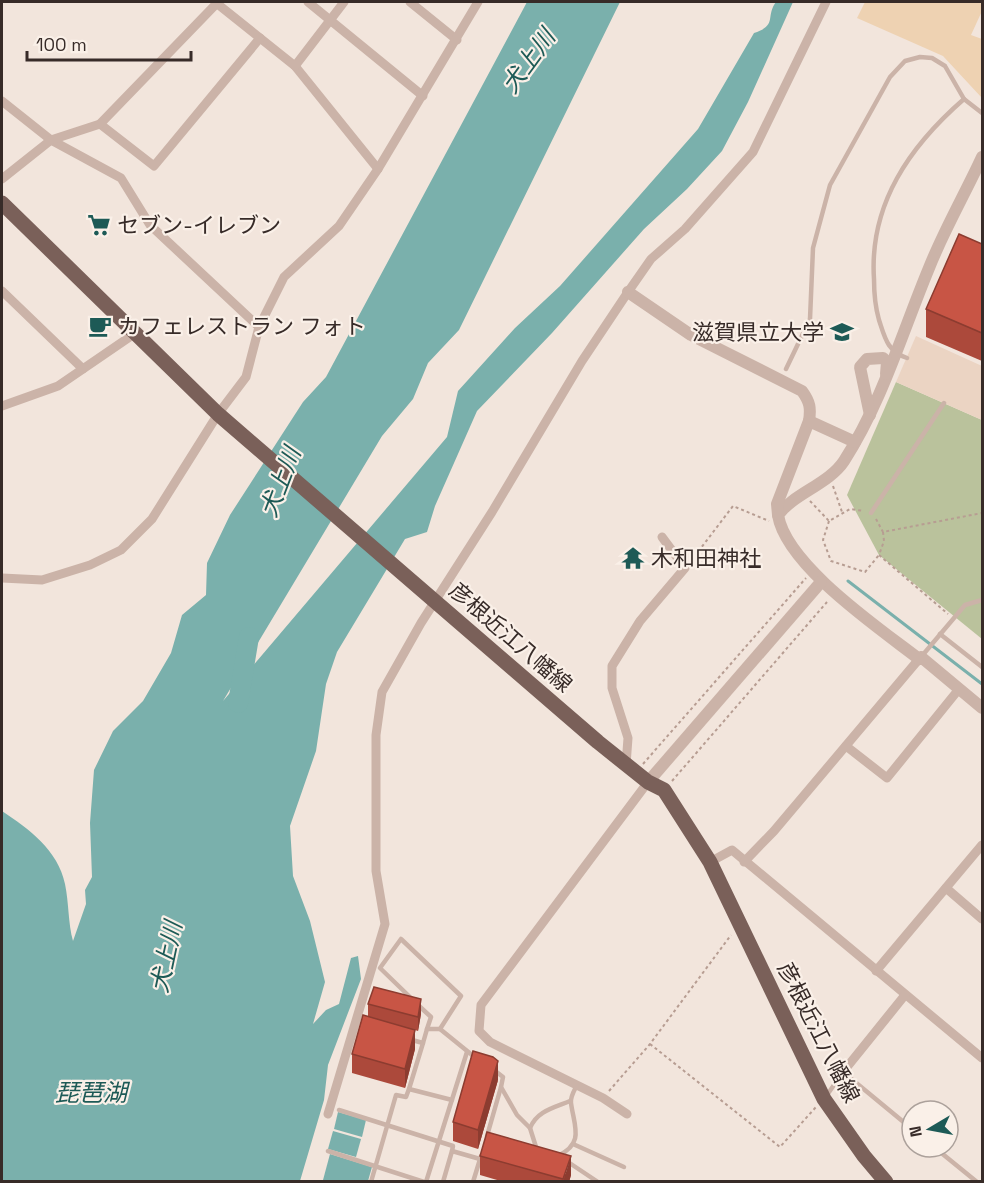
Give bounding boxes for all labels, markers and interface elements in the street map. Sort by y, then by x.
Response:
water label: 犬上川 [494,20,563,99]
scale bar [27,24,190,62]
text: 100 m [36,33,87,56]
place label: セブン-イレブン [117,211,281,239]
supermarket icon: セブン-イレブン [86,212,112,238]
place label: カフェレストラン フォト [118,312,366,340]
cafe icon: カフェレストラン フォト [87,313,113,339]
place label: 滋賀県立大学 [692,318,824,346]
school or university icon: 滋賀県立大学 [829,319,855,345]
water label: 犬上川 [253,440,308,521]
place label: 木和田神社 [651,544,761,572]
temple icon: 木和田神社 [620,545,646,571]
street label: 彦根近江八幡線 [444,576,578,698]
water label: 犬上川 [143,916,189,995]
street label: 彦根近江八幡線 [772,957,866,1107]
water label: 琵琶湖 [55,1077,131,1108]
north arrow [900,1099,960,1159]
text: N [904,1124,927,1139]

